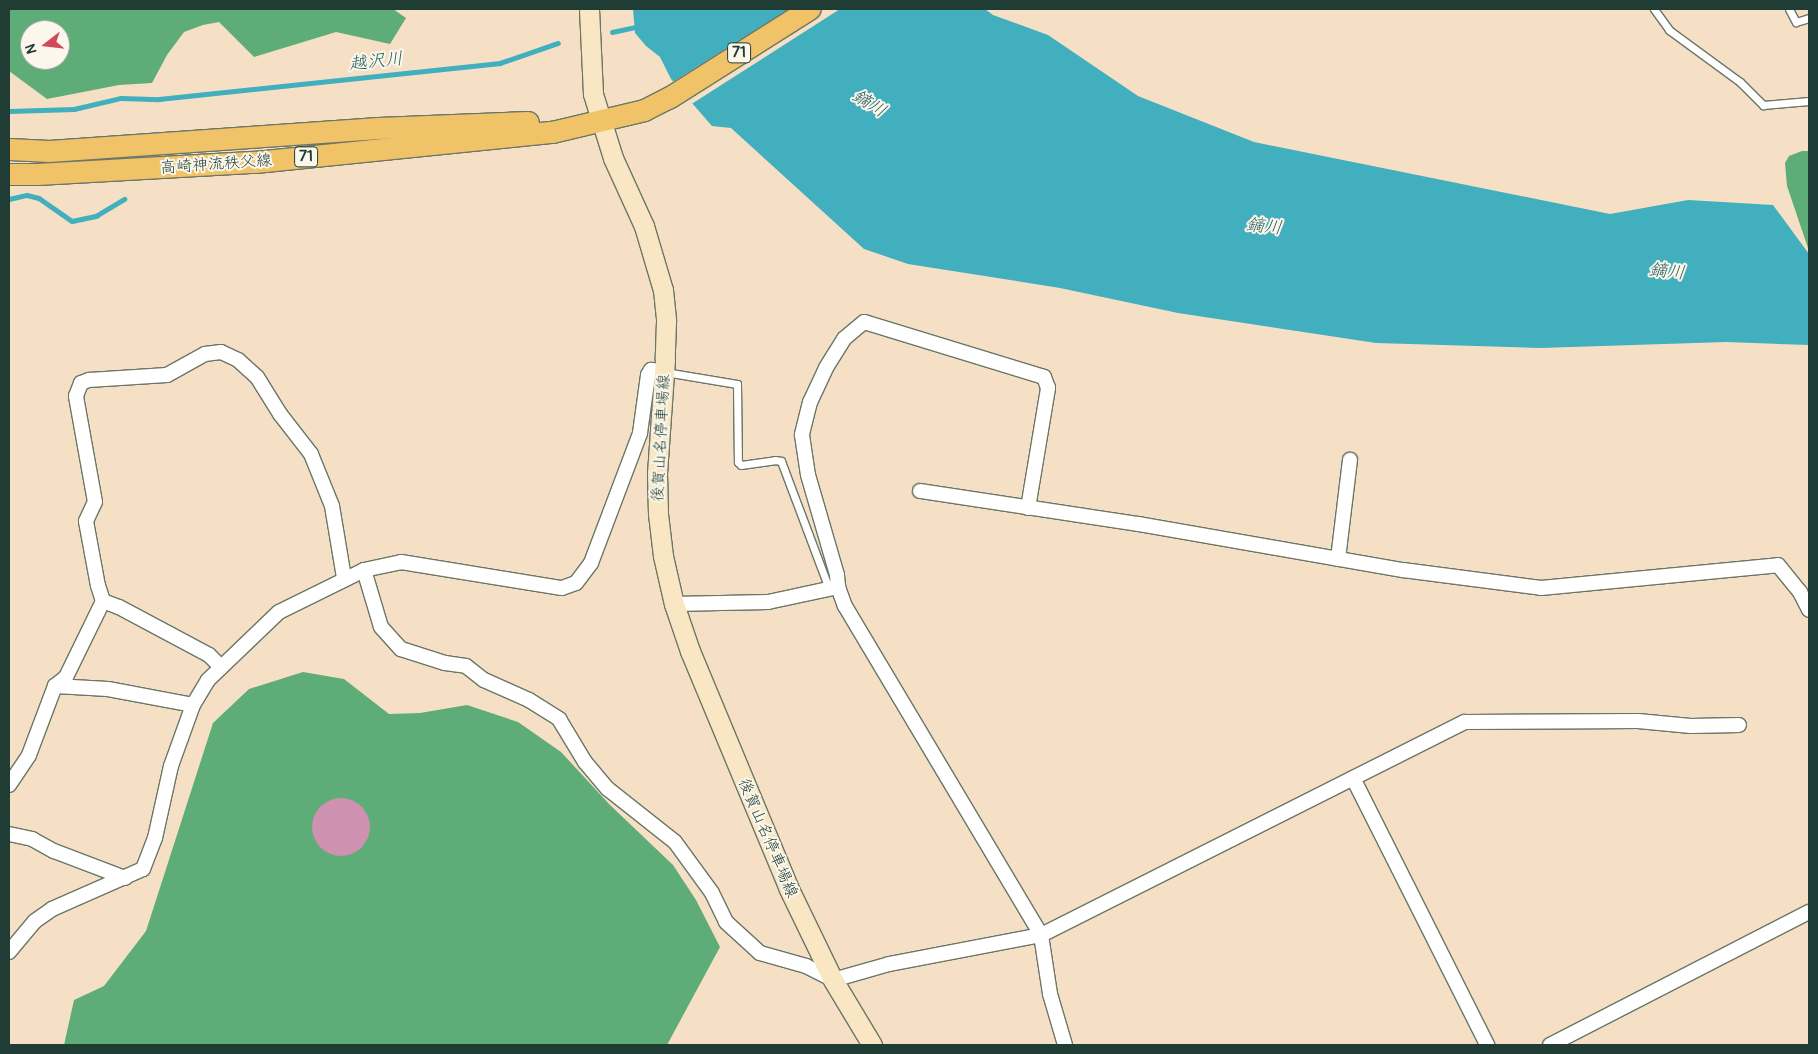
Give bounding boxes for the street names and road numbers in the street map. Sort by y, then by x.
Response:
road number: 71 [726,40,752,66]
road number: 71 [294,144,318,170]
street label: 高崎神流秩父線 [159,151,273,177]
street label: 後賀山名停車場線 [648,374,674,502]
street label: 後賀山名停車場線 [734,775,802,901]

